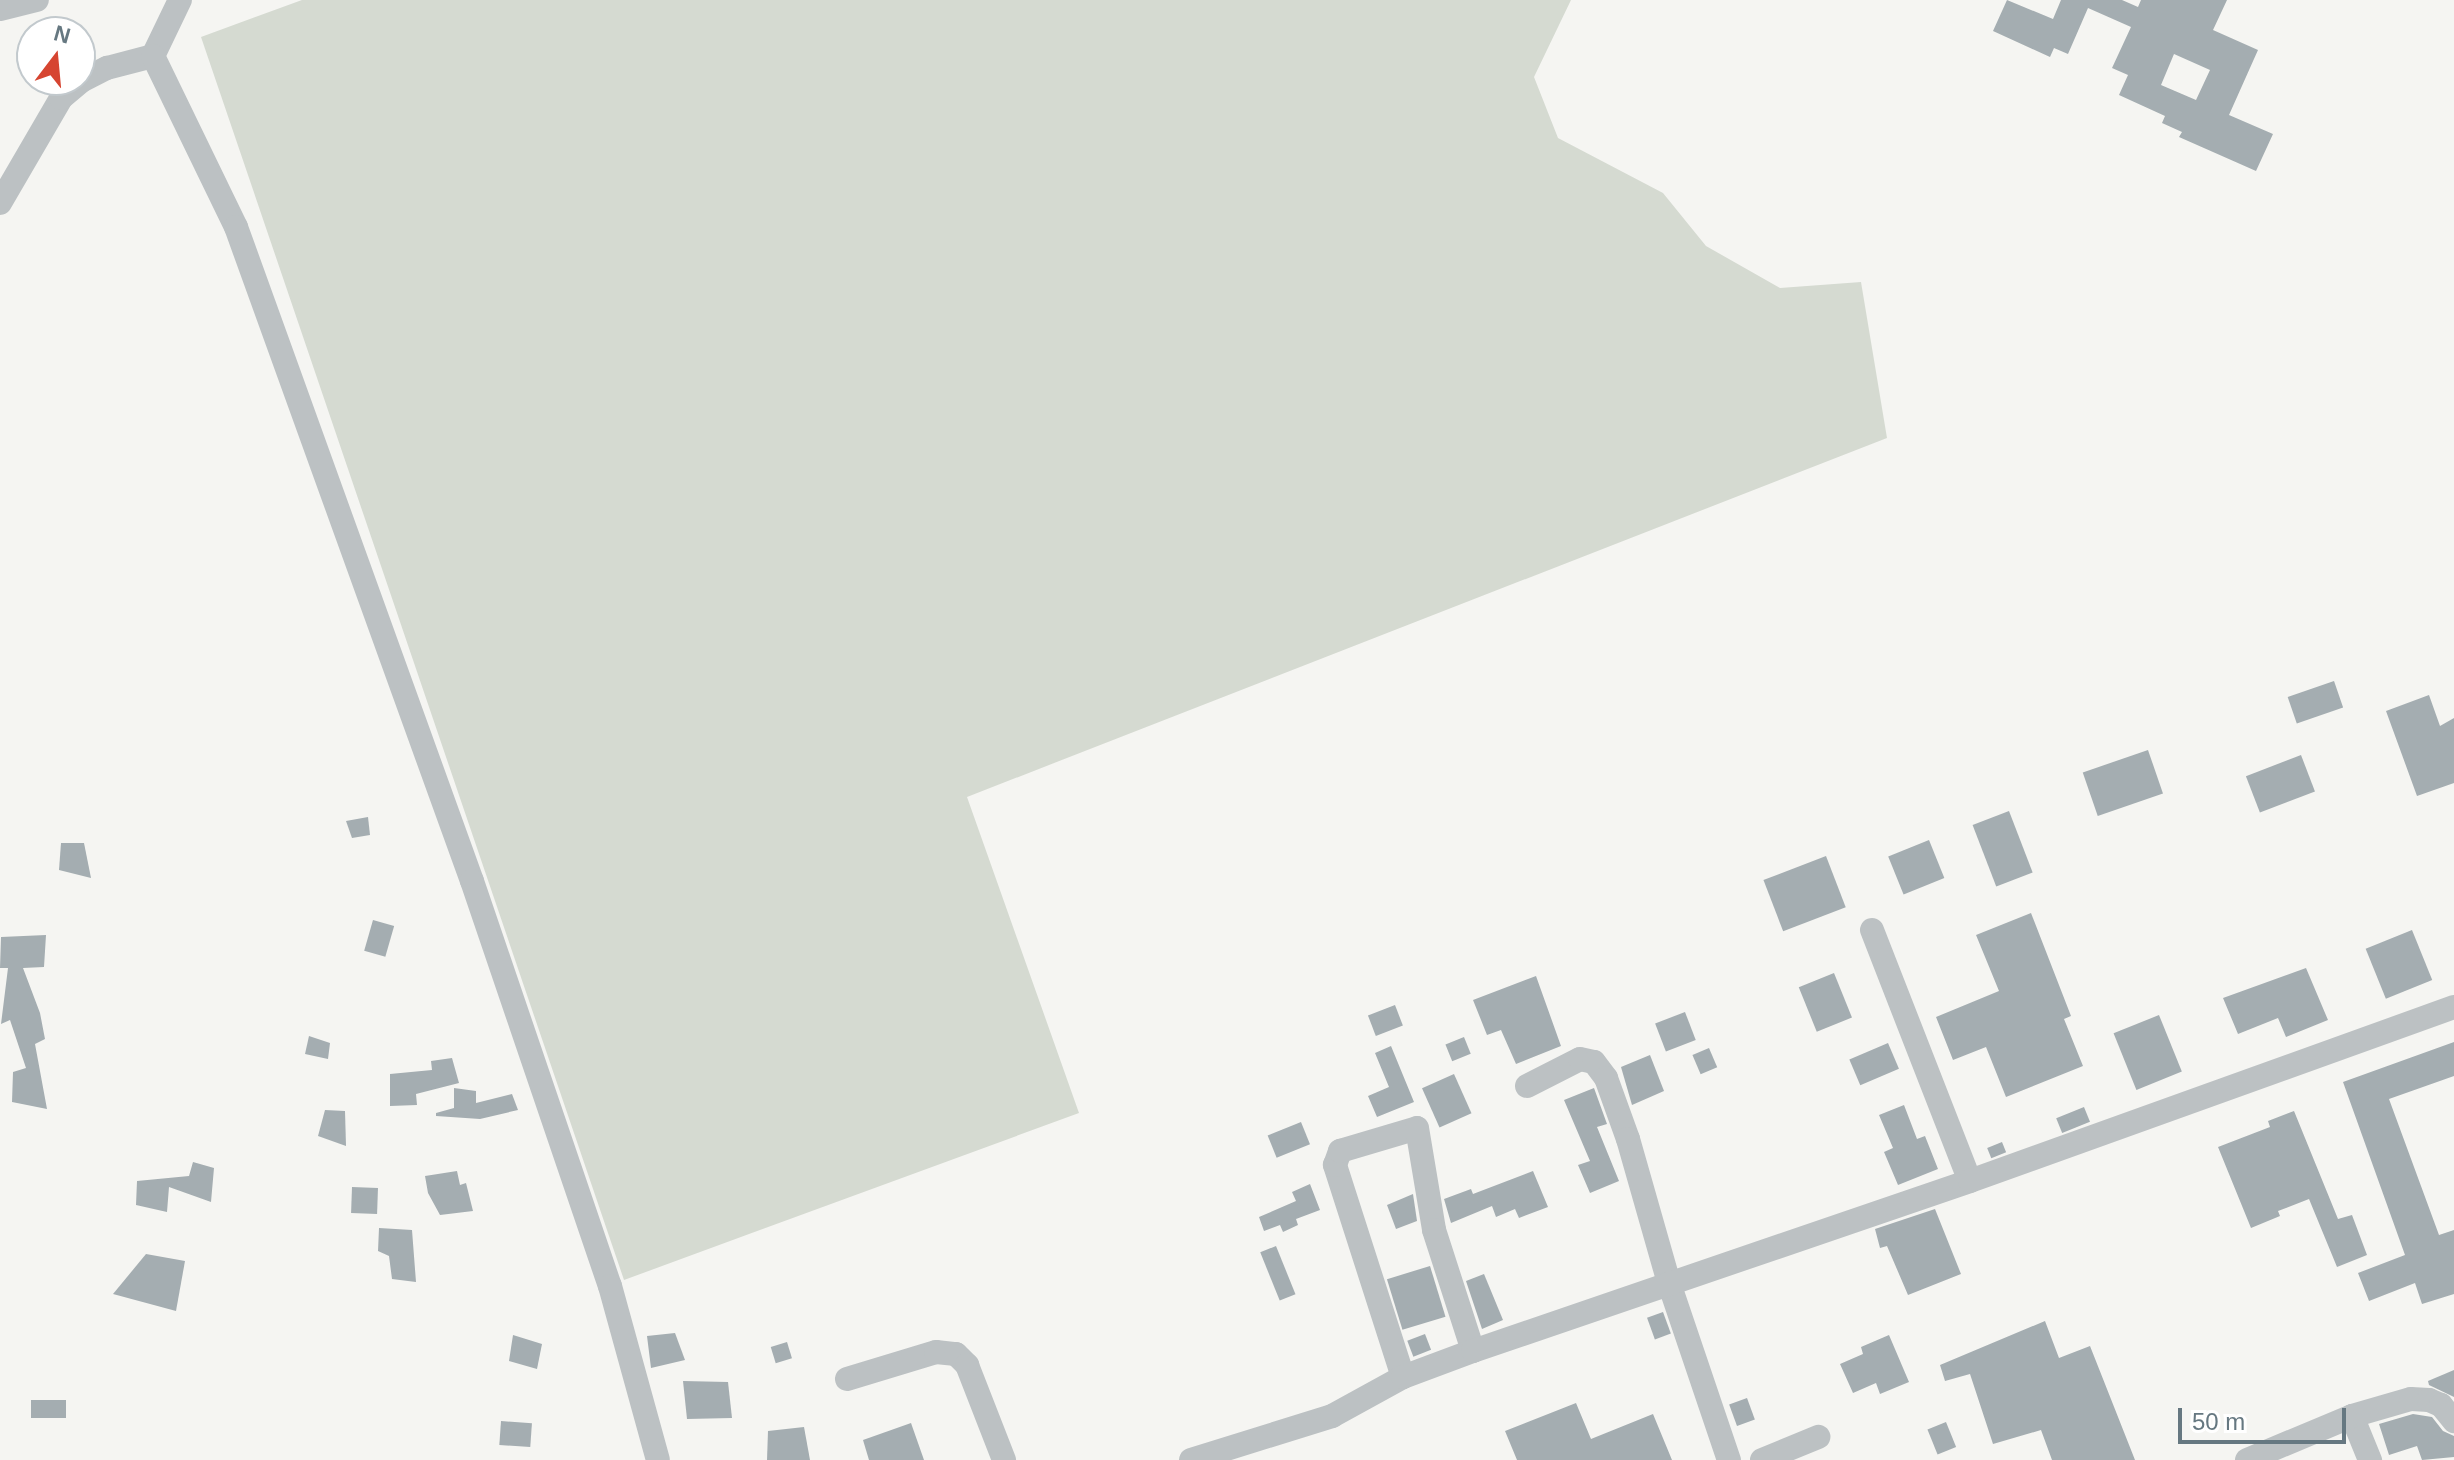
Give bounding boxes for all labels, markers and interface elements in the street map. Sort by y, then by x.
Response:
north arrow [16,16,96,96]
text: N [51,20,73,49]
scale bar [2182,1392,2350,1442]
text: 50 m [2192,1408,2245,1435]

